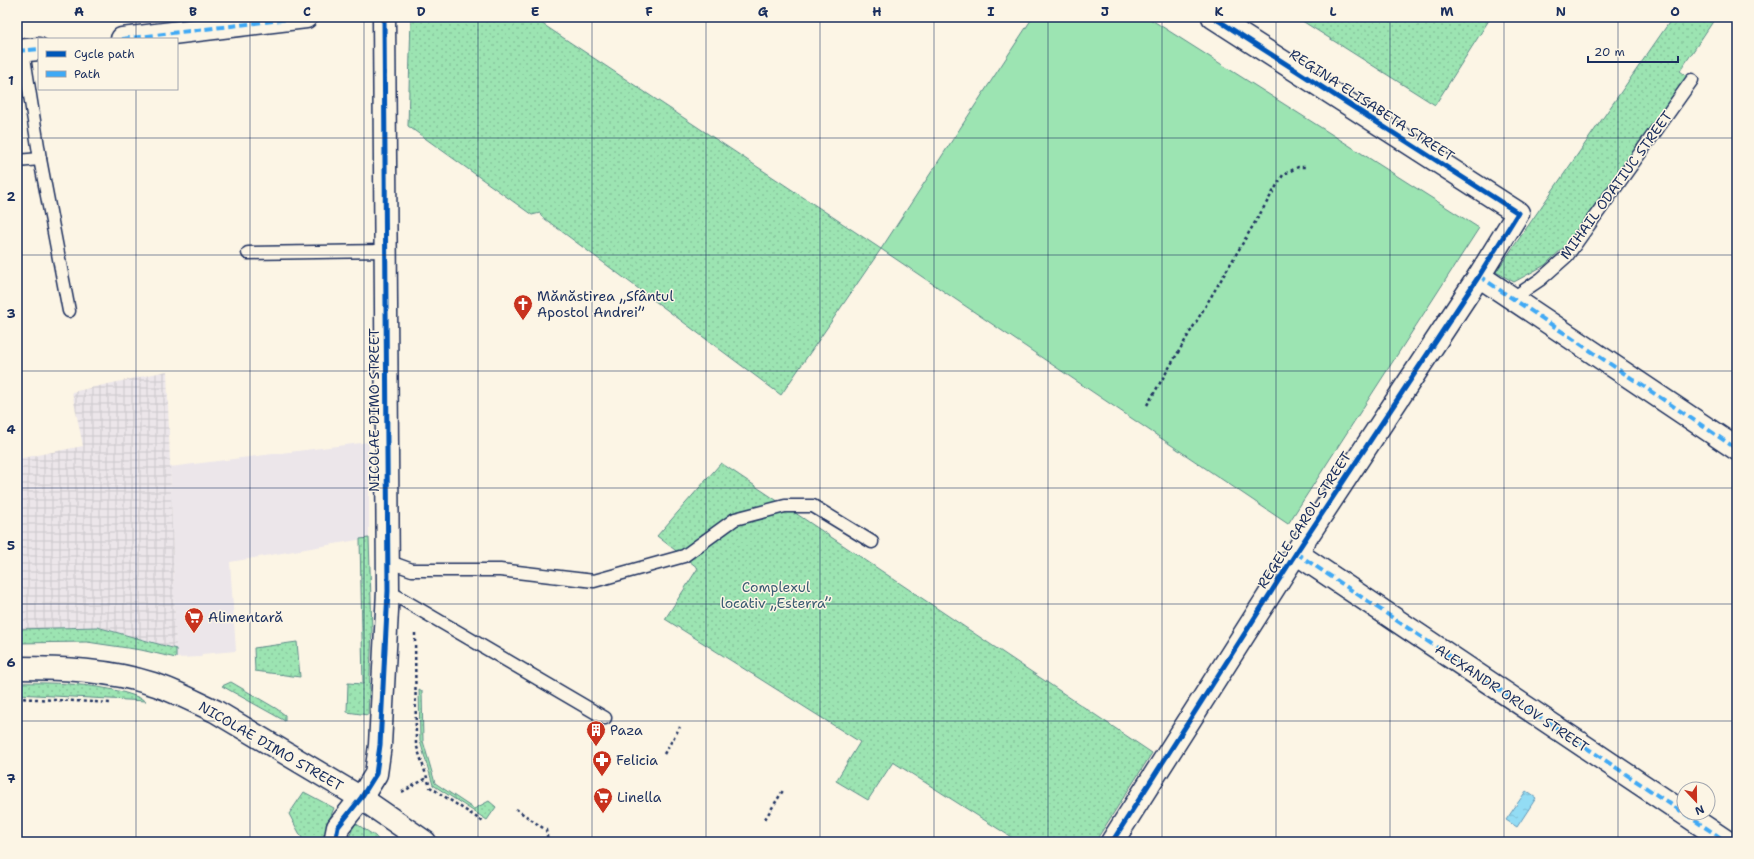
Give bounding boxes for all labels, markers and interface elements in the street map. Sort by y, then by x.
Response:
text: A [74,3,84,20]
text: B [189,3,197,20]
text: C [303,3,311,20]
text: D [416,3,426,20]
text: E [531,3,540,20]
text: F [645,3,653,20]
text: G [758,3,769,20]
text: H [872,3,882,20]
text: I [987,3,995,20]
text: J [1101,3,1109,20]
text: K [1215,3,1224,20]
text: L [1329,3,1337,20]
text: M [1440,3,1454,20]
text: N [1556,3,1566,20]
text: O [1670,3,1680,20]
legend [38,38,178,90]
scale bar [1588,38,1678,64]
text: 20 m [1594,44,1625,60]
street label: REGINA ELISABETA STREET [1286,45,1458,165]
text: Cycle path [74,46,135,62]
text: Path [74,66,100,82]
text: 1 [8,72,14,89]
street label: MIHAIL ODATIUC STREET [1556,107,1676,263]
text: 2 [6,188,16,205]
place label: Mănăstirea „Sfântul Apostol Andrei” [537,287,674,321]
church icon: Mănăstirea „Sfântul Apostol Andrei” [512,293,534,321]
text: 3 [6,305,16,322]
street label: NICOLAE DIMO STREET [365,328,383,492]
text: 4 [6,421,16,438]
street label: REGELE CAROL STREET [1253,448,1355,592]
text: 5 [7,537,15,554]
park label: Complexul locativ „Esterra” [721,578,831,612]
supermarket icon: Alimentară [183,606,205,634]
place label: Alimentară [208,608,283,626]
street label: ALEXANDR ORLOV STREET [1432,640,1593,756]
text: 6 [6,654,16,671]
street label: NICOLAE DIMO STREET [196,697,347,795]
building icon: Paza [585,719,607,747]
place label: Paza [610,721,643,739]
pharmacy icon: Felicia [591,749,613,777]
place label: Felicia [616,751,658,769]
text: 7 [6,770,16,787]
north arrow [1676,781,1716,821]
supermarket icon: Linella [592,786,614,814]
place label: Linella [617,788,662,806]
text: N [1692,801,1706,819]

